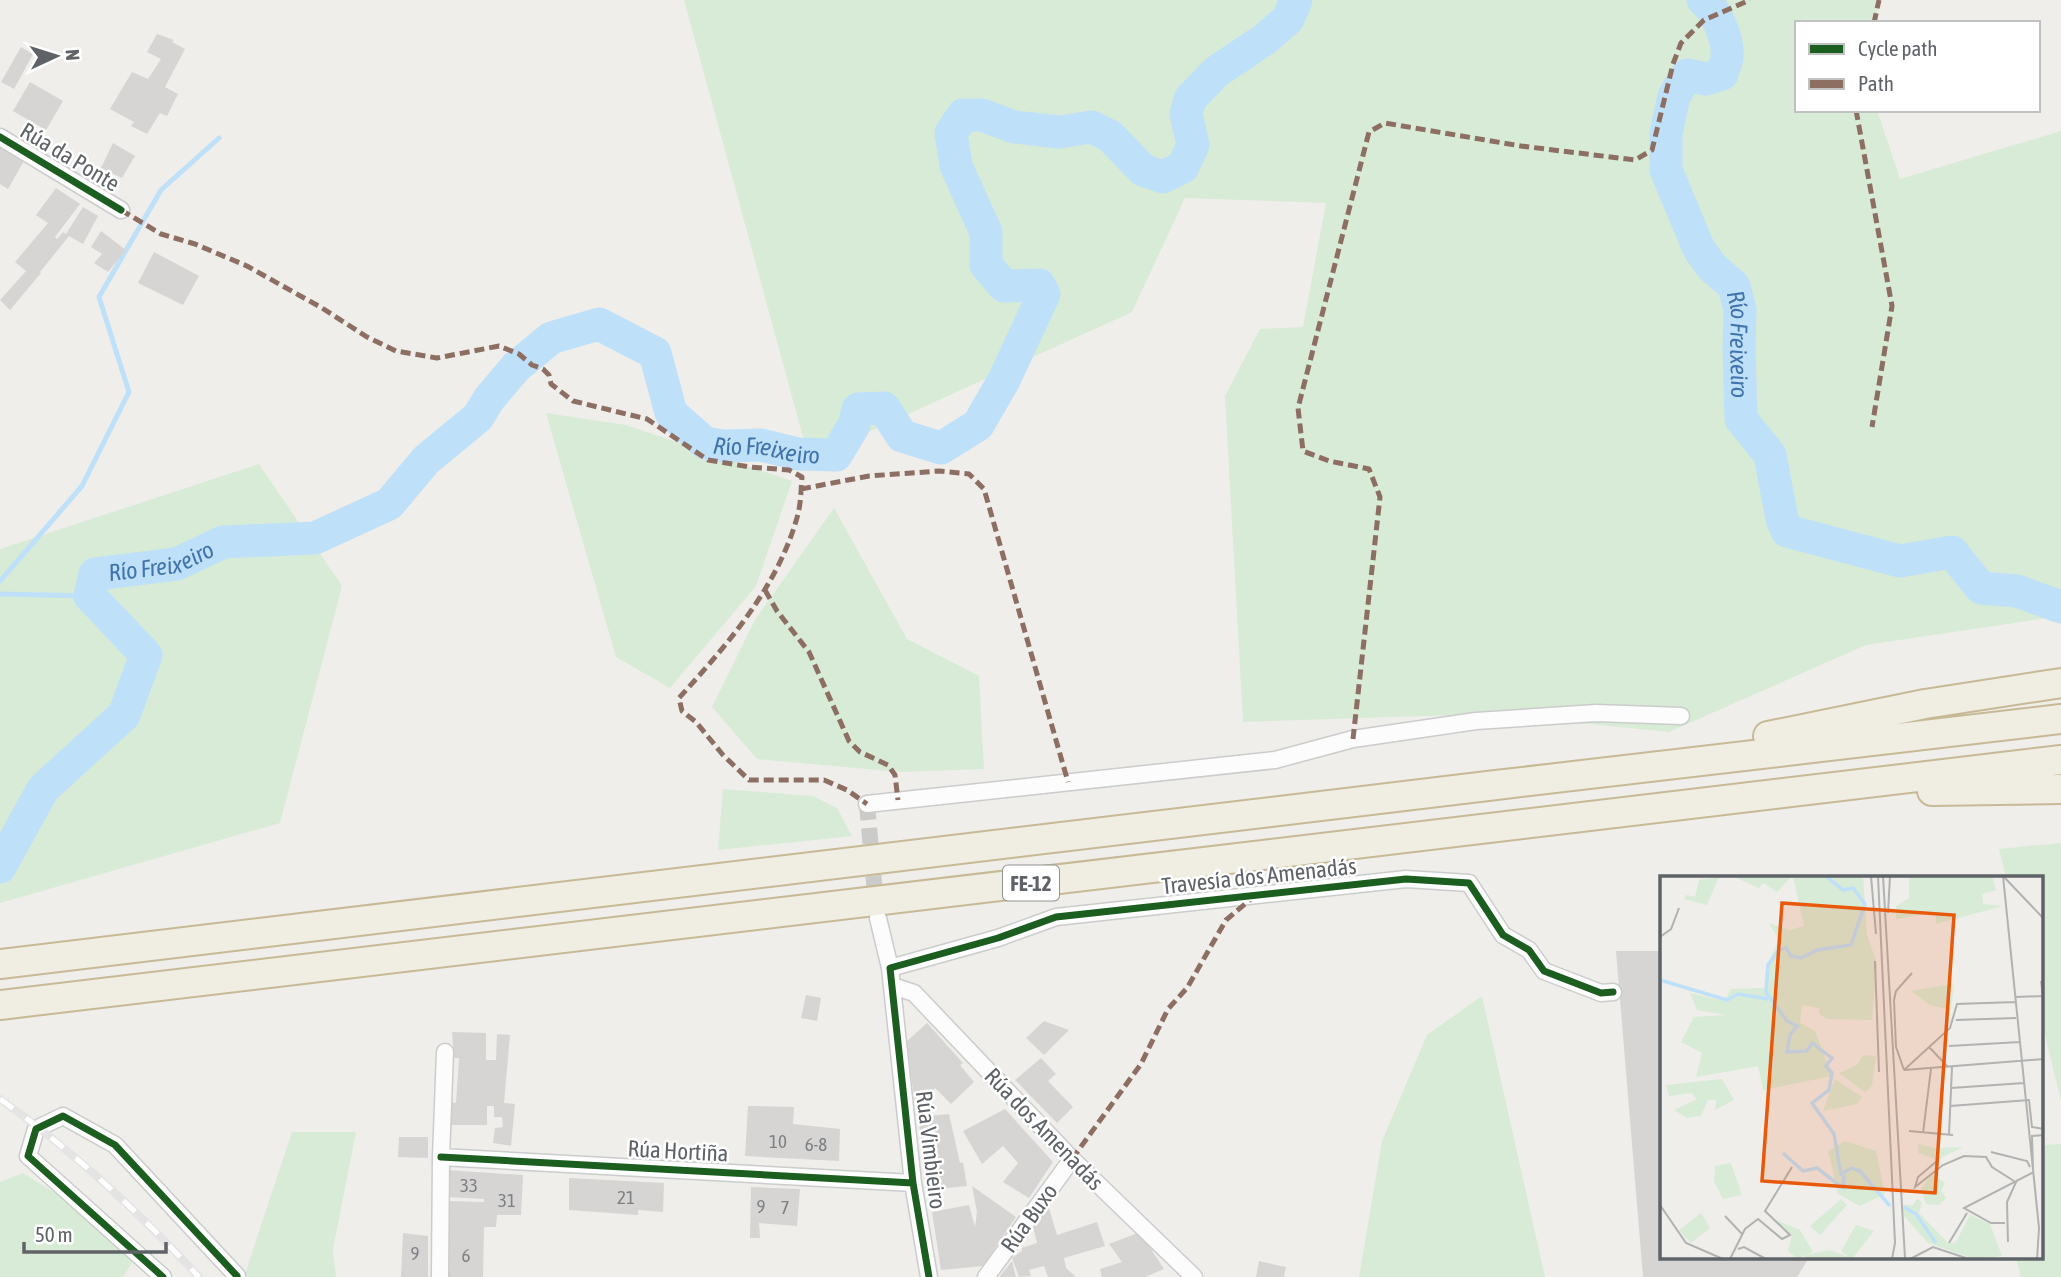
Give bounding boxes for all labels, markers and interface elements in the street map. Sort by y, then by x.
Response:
north arrow [21,21,91,91]
legend [1795,21,2040,112]
text: Cycle path [1858,36,1937,60]
text: N [62,48,84,61]
text: Path [1858,71,1894,95]
street label: Rúa da Ponte [16,117,124,197]
water label: Río Freixeiro [1722,288,1754,398]
water label: Río Freixeiro [711,431,820,468]
water label: Río Freixeiro [107,535,218,586]
street label: Travesía dos Amenadás [1160,853,1358,899]
road number: FE-12 [1003,866,1059,900]
inset map [1660,876,2044,1260]
street label: Rúa dos Amenadás [979,1063,1109,1195]
street label: Rúa Vimbieiro [911,1089,951,1211]
house number: 10 [769,1130,787,1152]
house number: 6-8 [805,1133,827,1155]
street label: Rúa Hortiña [627,1135,729,1167]
house number: 33 [460,1174,478,1196]
street label: Rúa Buxo [995,1179,1063,1257]
house number: 21 [617,1186,635,1208]
house number: 31 [498,1189,516,1211]
house number: 9 [757,1195,766,1217]
house number: 7 [781,1196,789,1218]
scale bar [24,1210,166,1254]
text: 50 m [35,1222,73,1246]
house number: 9 [411,1242,420,1264]
house number: 6 [462,1244,471,1266]

